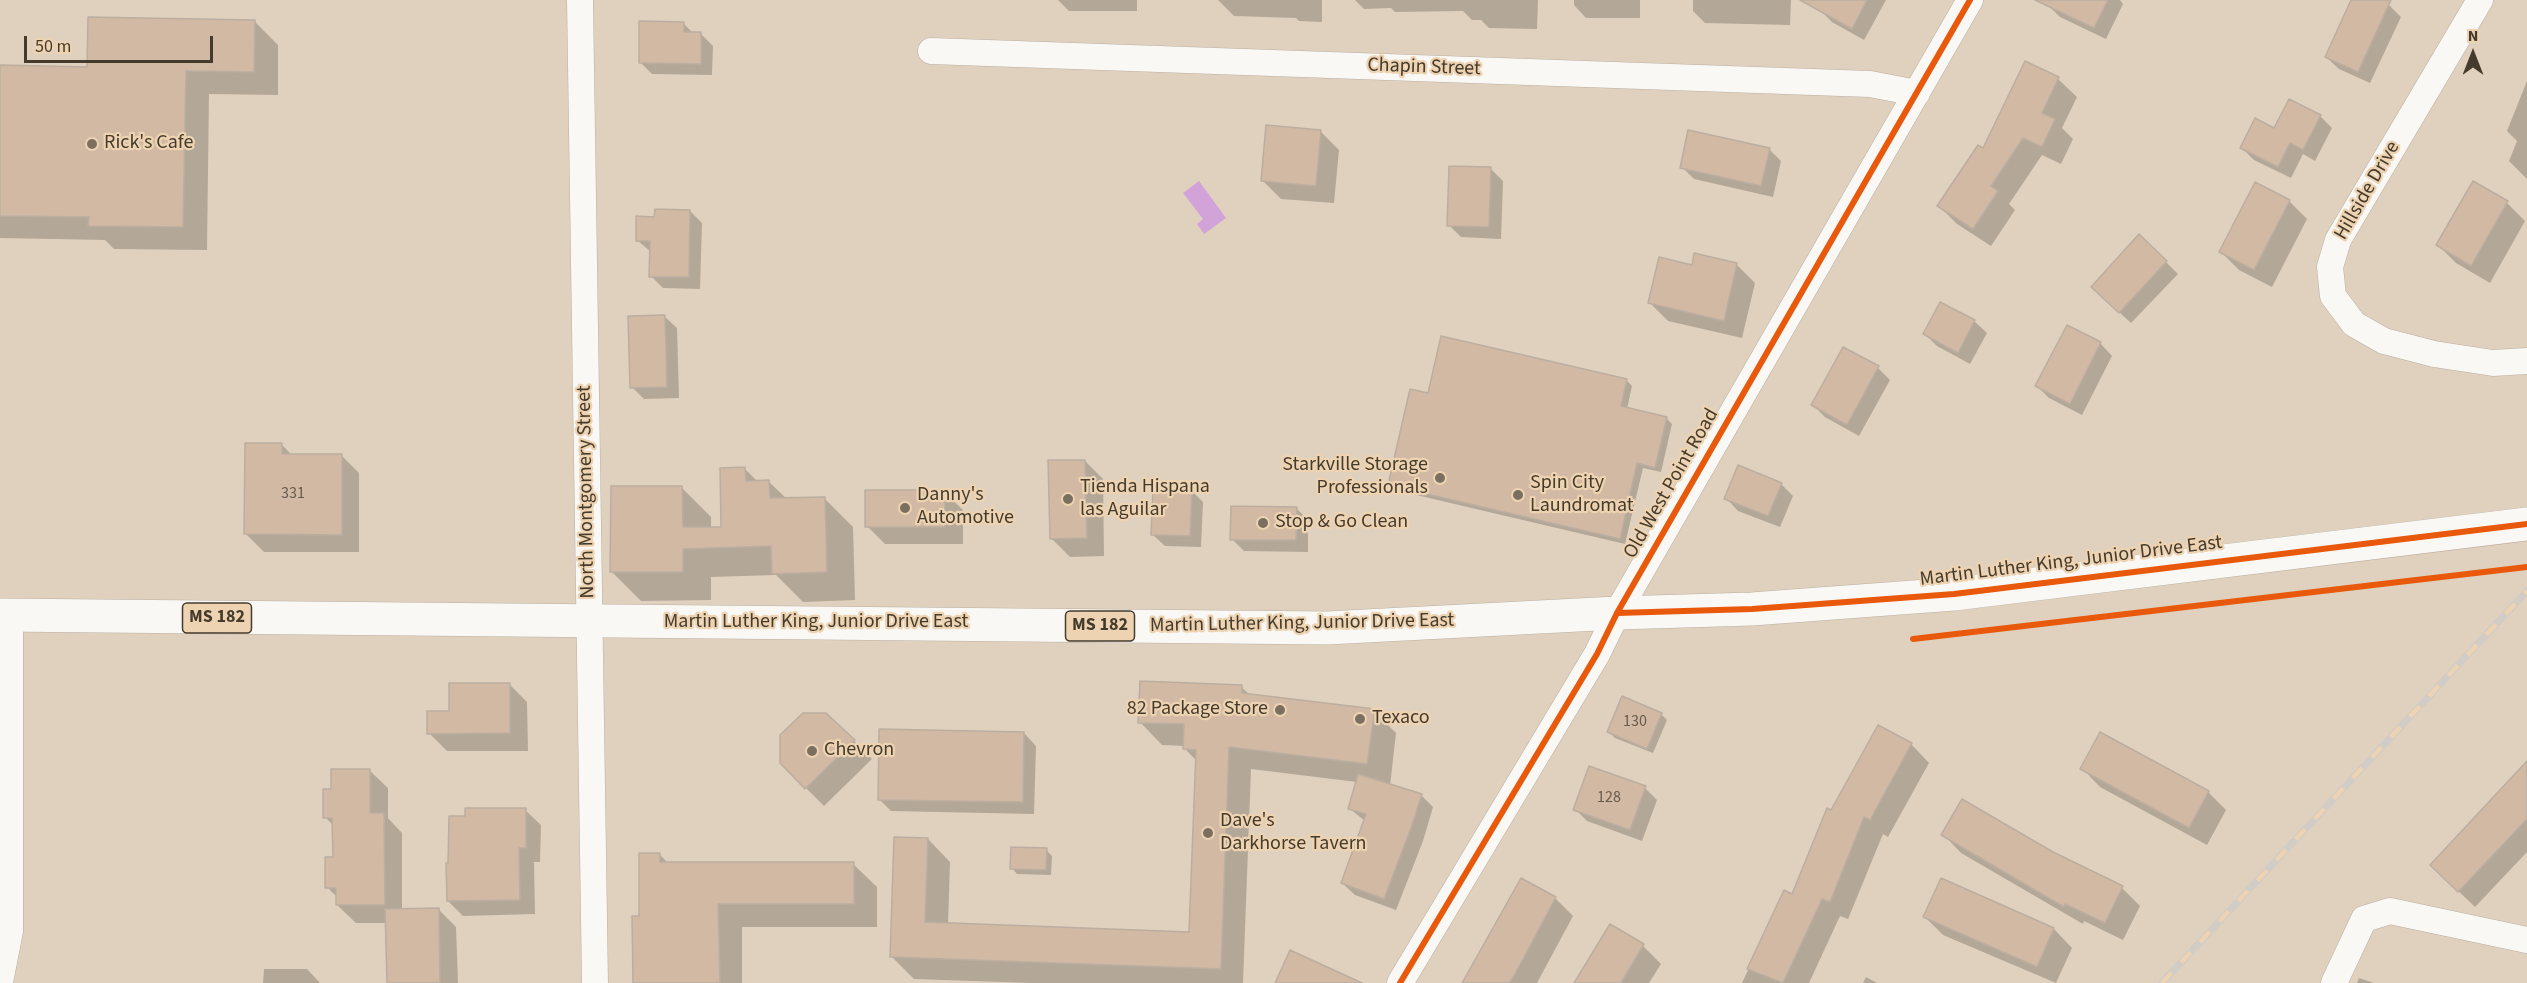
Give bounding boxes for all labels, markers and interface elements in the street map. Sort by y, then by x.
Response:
scale bar [27,24,216,62]
north arrow [2443,24,2503,84]
text: N [2468,25,2478,47]
text: 50 m [35,34,71,59]
street label: Chapin Street [1367,54,1481,82]
place label: Rick's Cafe [104,132,193,156]
marker: Rick's Cafe [85,137,99,151]
street label: Hillside Drive [2330,137,2406,245]
street label: North Montgomery Street [573,385,601,599]
street label: Old West Point Road [1619,405,1725,563]
place label: Starkville Storage Professionals [1282,454,1428,501]
marker: Starkville Storage Professionals [1433,471,1447,485]
place label: Spin City Laundromat [1530,472,1633,519]
place label: Tienda Hispana las Aguilar [1080,476,1210,523]
house number: 331 [281,484,305,504]
place label: Danny's Automotive [917,484,1014,531]
marker: Spin City Laundromat [1511,488,1525,502]
marker: Tienda Hispana las Aguilar [1061,492,1075,506]
marker: Danny's Automotive [898,501,912,515]
place label: Stop & Go Clean [1275,511,1408,535]
marker: Stop & Go Clean [1256,516,1270,530]
street label: Martin Luther King, Junior Drive East [1918,532,2224,592]
road number: MS 182 [182,603,252,633]
street label: Martin Luther King, Junior Drive East [1150,609,1454,639]
street label: Martin Luther King, Junior Drive East [664,611,968,635]
road number: MS 182 [1066,611,1134,641]
place label: 82 Package Store [1127,698,1268,722]
marker: 82 Package Store [1273,703,1287,717]
place label: Texaco [1372,707,1430,731]
marker: Texaco [1353,712,1367,726]
house number: 130 [1623,712,1647,732]
place label: Chevron [824,739,894,763]
marker: Chevron [805,744,819,758]
house number: 128 [1597,788,1621,808]
place label: Dave's Darkhorse Tavern [1220,810,1367,857]
marker: Dave's Darkhorse Tavern [1201,826,1215,840]

